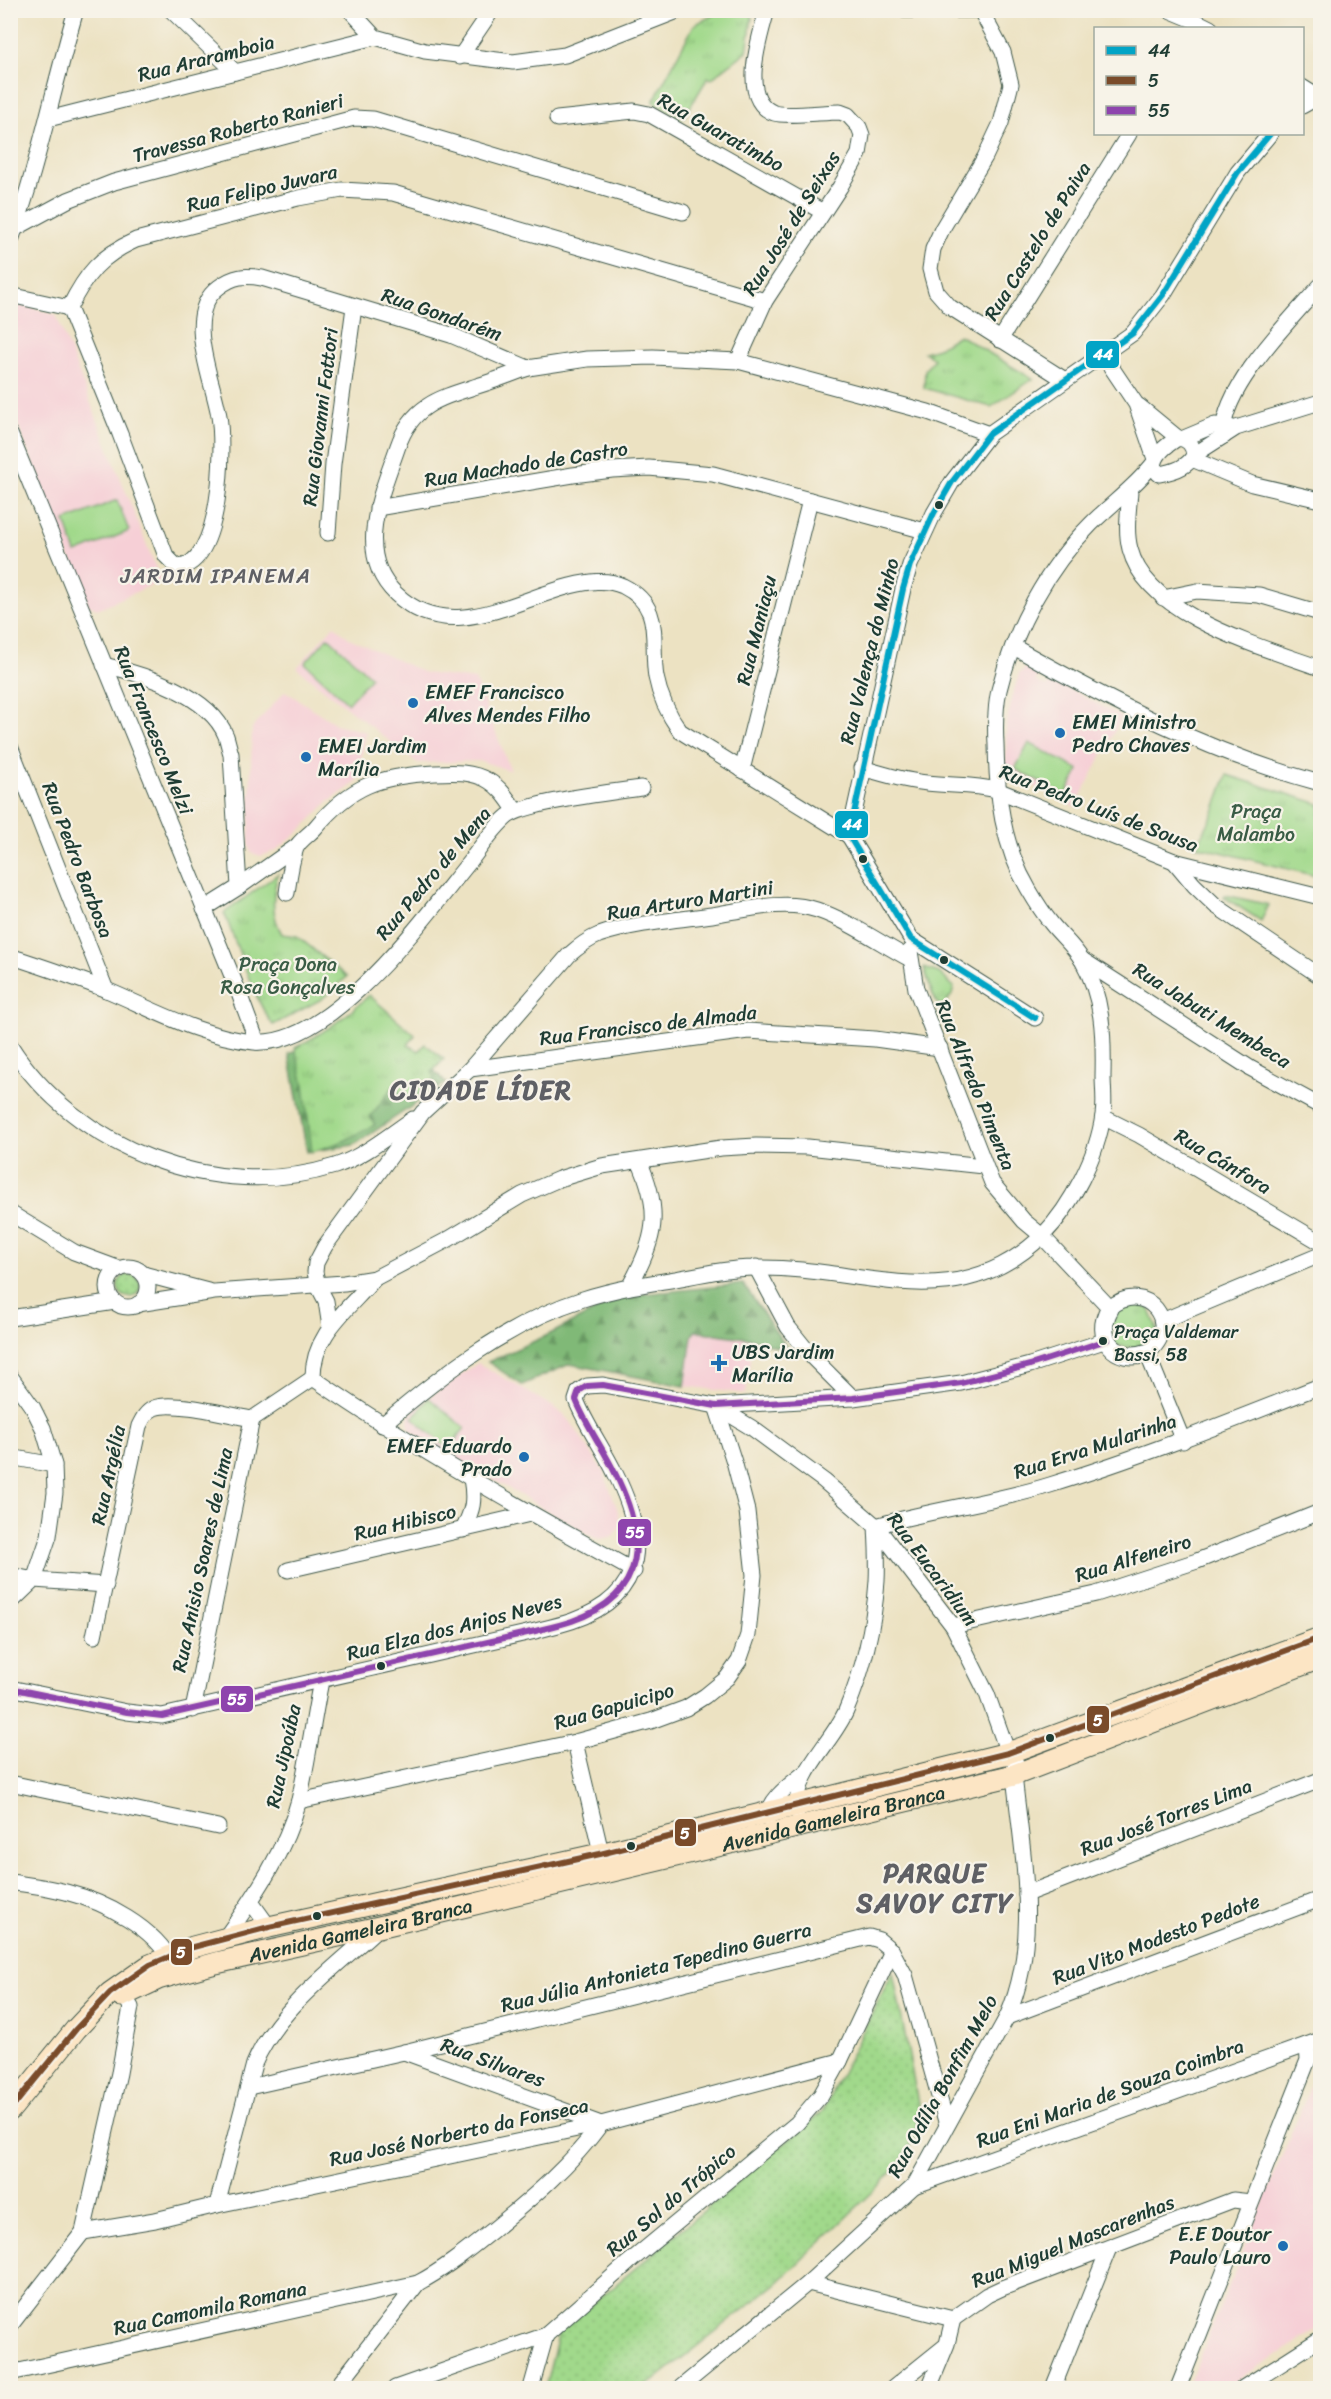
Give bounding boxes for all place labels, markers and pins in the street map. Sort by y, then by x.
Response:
unlabelled marker [933,499,945,511]
place label: EMEF Francisco Alves Mendes Filho [424,675,591,733]
marker: EMEF Francisco Alves Mendes Filho [406,696,420,710]
place label: EMEI Ministro Pedro Chaves [1072,705,1196,763]
marker: EMEI Ministro Pedro Chaves [1053,726,1067,740]
place label: EMEI Jardim Marília [318,729,427,787]
marker: EMEI Jardim Marília [299,750,313,764]
unlabelled marker [857,853,869,865]
unlabelled marker [938,954,950,966]
place label: Praça Valdemar Bassi, 58 [1114,1316,1239,1371]
place label: UBS Jardim Marília [732,1335,835,1393]
marker: Praça Valdemar Bassi, 58 [1097,1335,1109,1347]
marker: UBS Jardim Marília [710,1354,728,1372]
place label: EMEF Eduardo Prado [386,1429,512,1487]
marker: EMEF Eduardo Prado [517,1450,531,1464]
unlabelled marker [375,1660,387,1672]
unlabelled marker [1044,1732,1056,1744]
unlabelled marker [625,1840,637,1852]
unlabelled marker [311,1910,323,1922]
place label: E.E Doutor Paulo Lauro [1169,2217,1273,2275]
marker: E.E Doutor Paulo Lauro [1276,2239,1290,2253]

